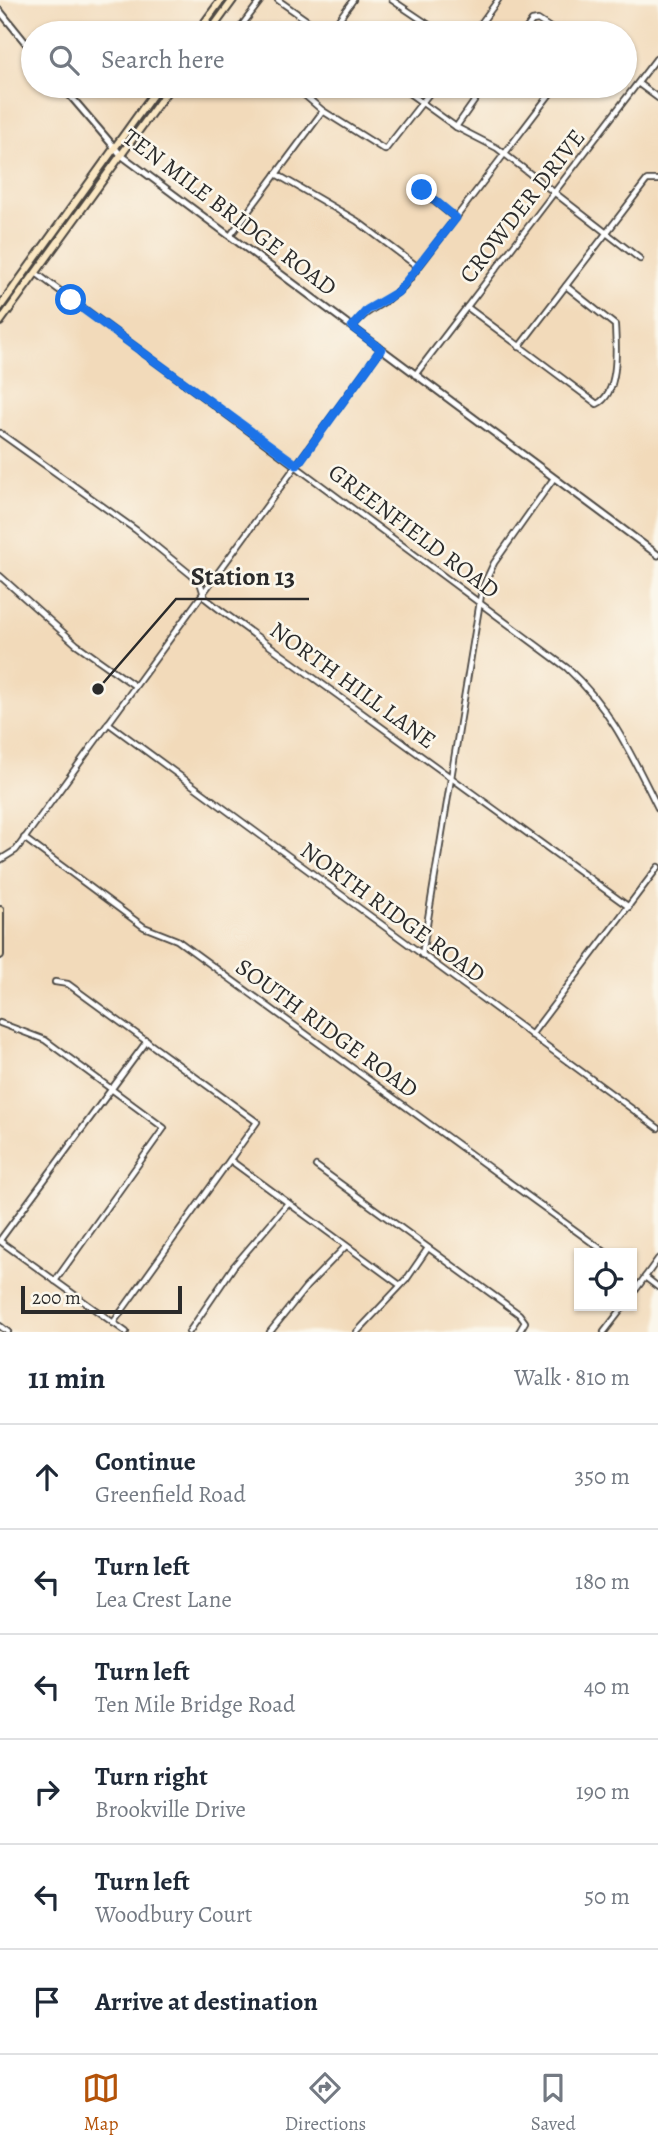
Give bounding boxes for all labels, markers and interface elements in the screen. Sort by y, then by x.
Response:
search box [21,21,637,98]
icon: search [45,41,83,79]
text: Search here [101,42,225,77]
street label: TEN MILE BRIDGE ROAD [117,121,343,303]
street label: CROWDER DRIVE [452,122,592,290]
route end [406,174,437,205]
route start [55,284,86,315]
street label: GREENFIELD ROAD [322,456,506,606]
callout: Station 13 [176,552,309,599]
text: Station 13 [191,559,295,594]
street label: NORTH HILL LANE [263,614,443,756]
street label: NORTH RIDGE ROAD [294,834,492,990]
street label: SOUTH RIDGE ROAD [229,951,425,1105]
map controls [574,1248,637,1311]
button: locate [574,1248,637,1311]
scale bar [21,1283,182,1315]
text: 200 m [32,1285,81,1311]
text: 11 min [28,1358,105,1398]
text: Walk · 810 m [514,1362,630,1393]
text: Continue [95,1444,196,1479]
icon: ahead [28,1458,66,1496]
text: 350 m [575,1461,630,1492]
text: Greenfield Road [95,1479,246,1510]
text: Turn left [95,1549,190,1584]
icon: left [28,1563,66,1601]
text: 180 m [575,1566,630,1597]
text: Lea Crest Lane [95,1584,232,1615]
text: Turn left [95,1654,190,1689]
icon: left [28,1668,66,1706]
text: 40 m [584,1671,630,1702]
text: Ten Mile Bridge Road [95,1689,295,1720]
text: Turn right [95,1759,208,1794]
icon: right [28,1773,66,1811]
text: 190 m [576,1776,630,1807]
text: Brookville Drive [95,1794,246,1825]
text: Turn left [95,1864,190,1899]
icon: left [28,1878,66,1916]
text: 50 m [584,1881,630,1912]
text: Woodbury Court [95,1899,252,1930]
icon: arrive [28,1983,66,2021]
text: Arrive at destination [95,1984,318,2019]
tab: Map [82,2069,120,2137]
tab: Directions [285,2069,366,2137]
tab: Saved [531,2069,576,2137]

